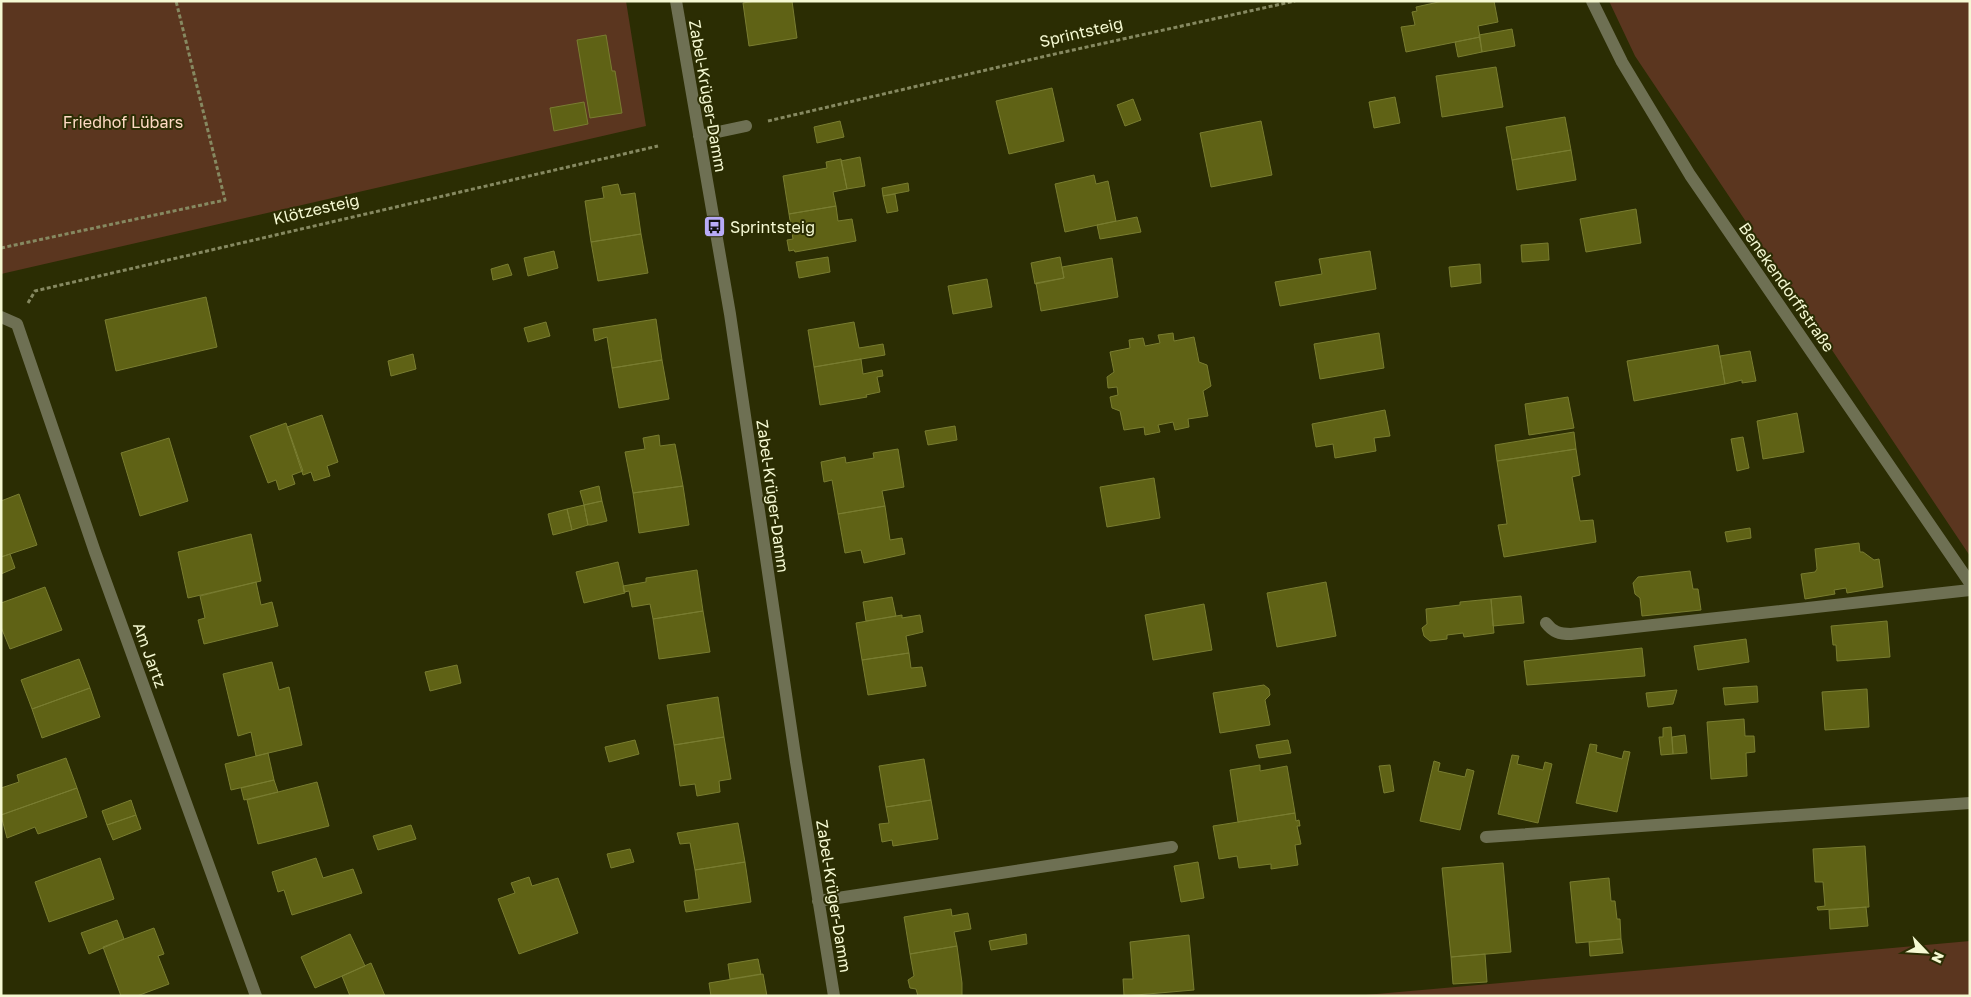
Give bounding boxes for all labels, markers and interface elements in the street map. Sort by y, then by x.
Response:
street label: Sprintsteig [1037,13,1125,51]
street label: Zabel-Krüger-Damm [685,18,731,174]
park label: Friedhof Lübars [63,112,183,132]
street label: Klötzesteig [271,189,361,229]
bus stop icon: Sprintsteig [702,215,726,239]
place label: Sprintsteig [730,217,815,237]
street label: Benekendorffstraße [1735,218,1839,356]
street label: Zabel-Krüger-Damm [752,418,794,574]
street label: Am Jartz [129,620,171,690]
street label: Zabel-Krüger-Damm [812,818,856,974]
north arrow [1901,927,1951,977]
text: N [1928,949,1948,966]

